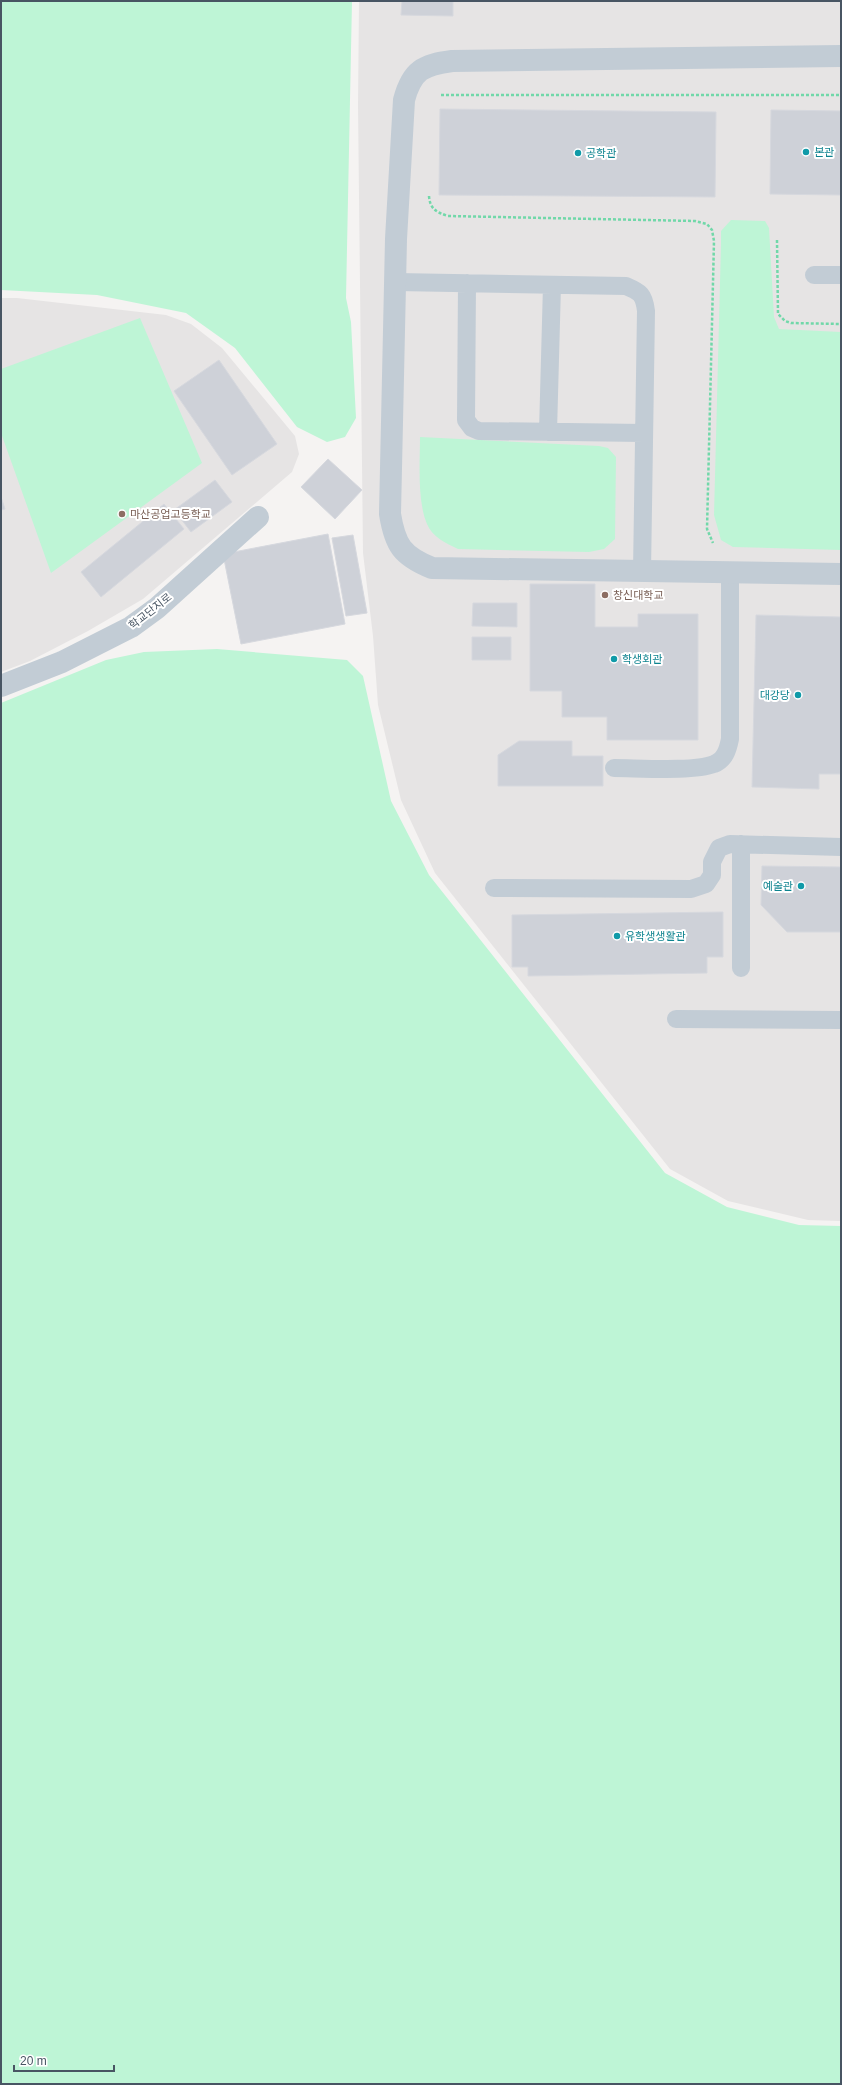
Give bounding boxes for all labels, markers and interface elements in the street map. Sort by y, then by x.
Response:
place label: 본관 [814,146,834,158]
place label: 공학관 [586,147,616,159]
marker: 본관 [801,147,811,157]
marker: 공학관 [573,148,583,158]
place label: 마산공업고등학교 [130,508,211,520]
marker: 마산공업고등학교 [117,509,127,519]
place label: 창신대학교 [613,589,664,601]
marker: 창신대학교 [600,590,610,600]
street label: 학교단지로 [126,591,174,631]
place label: 학생회관 [622,653,662,665]
marker: 학생회관 [609,654,619,664]
place label: 대강당 [760,689,790,701]
marker: 대강당 [793,690,803,700]
place label: 예술관 [763,880,793,892]
marker: 예술관 [796,881,806,891]
place label: 유학생생활관 [625,930,686,942]
marker: 유학생생활관 [612,931,622,941]
scale bar [14,2047,114,2073]
text: 20 m [20,2054,47,2068]

